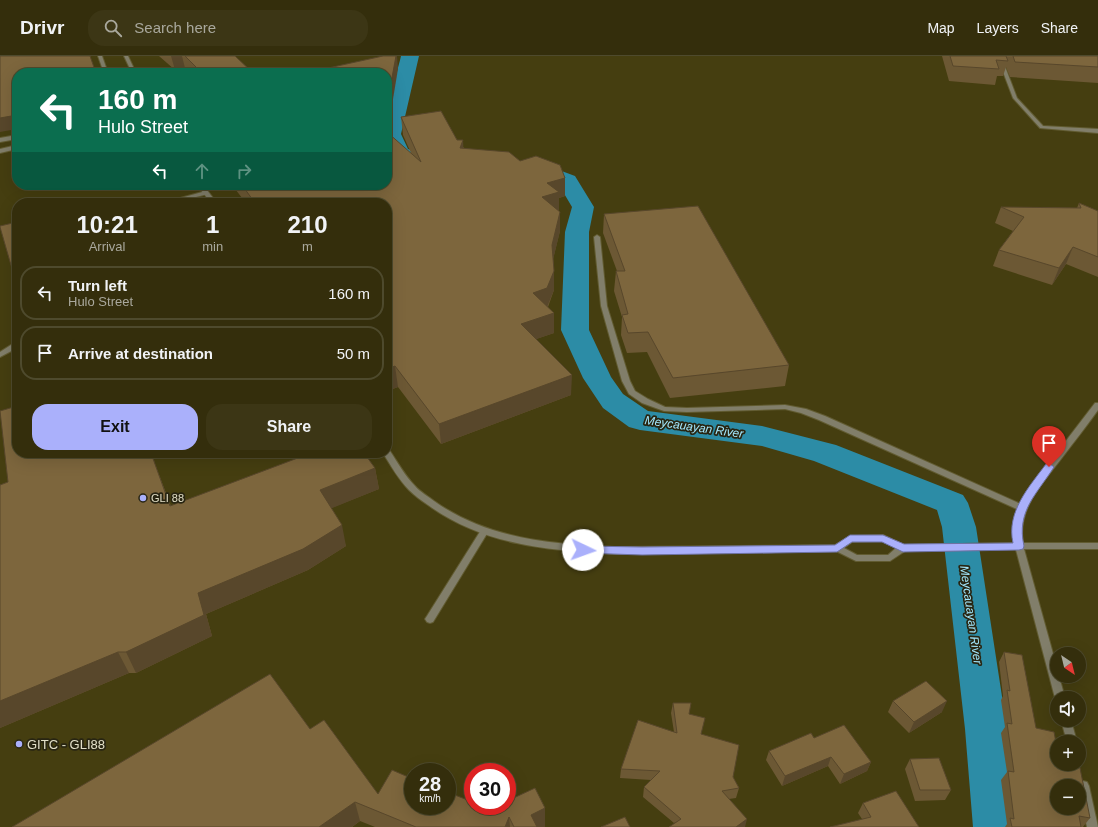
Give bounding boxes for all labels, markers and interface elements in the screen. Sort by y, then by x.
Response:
search box [88,10,368,46]
text: Drivr [20,17,64,38]
icon: search [102,17,124,39]
text: Search here [134,19,216,36]
text: Map [927,20,955,36]
text: Layers [977,20,1019,36]
text: Share [1041,20,1078,36]
icon: left [32,84,84,136]
text: 160 m [98,84,177,115]
text: Hulo Street [98,117,188,137]
icon: left [149,160,171,182]
icon: ahead [191,160,213,182]
icon: right [233,160,255,182]
text: 10:21 [76,211,138,238]
text: 1 [206,211,219,238]
text: 210 [288,211,328,238]
text: Arrival [89,239,126,254]
text: min [202,239,223,254]
text: m [302,239,313,254]
text: Turn left [68,277,127,294]
icon: left [34,282,56,304]
text: 160 m [328,285,370,302]
text: Hulo Street [68,294,133,309]
icon: arrive [34,342,56,364]
text: Arrive at destination [68,345,213,362]
text: 50 m [337,345,370,362]
button: Exit [32,404,198,450]
button: Share [206,404,372,450]
water label: Meycauayan River [644,413,745,441]
pin [1032,426,1066,467]
icon: arrive [1038,432,1060,454]
place label: GLI 88 [151,492,184,504]
marker: GLI 88 [138,493,148,503]
position arrow [562,529,604,571]
water label: Meycauayan River [957,565,985,666]
north arrow [1050,647,1086,683]
map controls [1050,647,1086,815]
button: sound [1050,691,1086,727]
button: + [1050,735,1086,771]
place label: GITC - GLI88 [27,737,105,752]
marker: GITC - GLI88 [14,739,24,749]
speed limit sign: 30 [464,763,516,815]
text: 28 [419,773,441,795]
button: − [1050,779,1086,815]
text: km/h [419,793,441,804]

